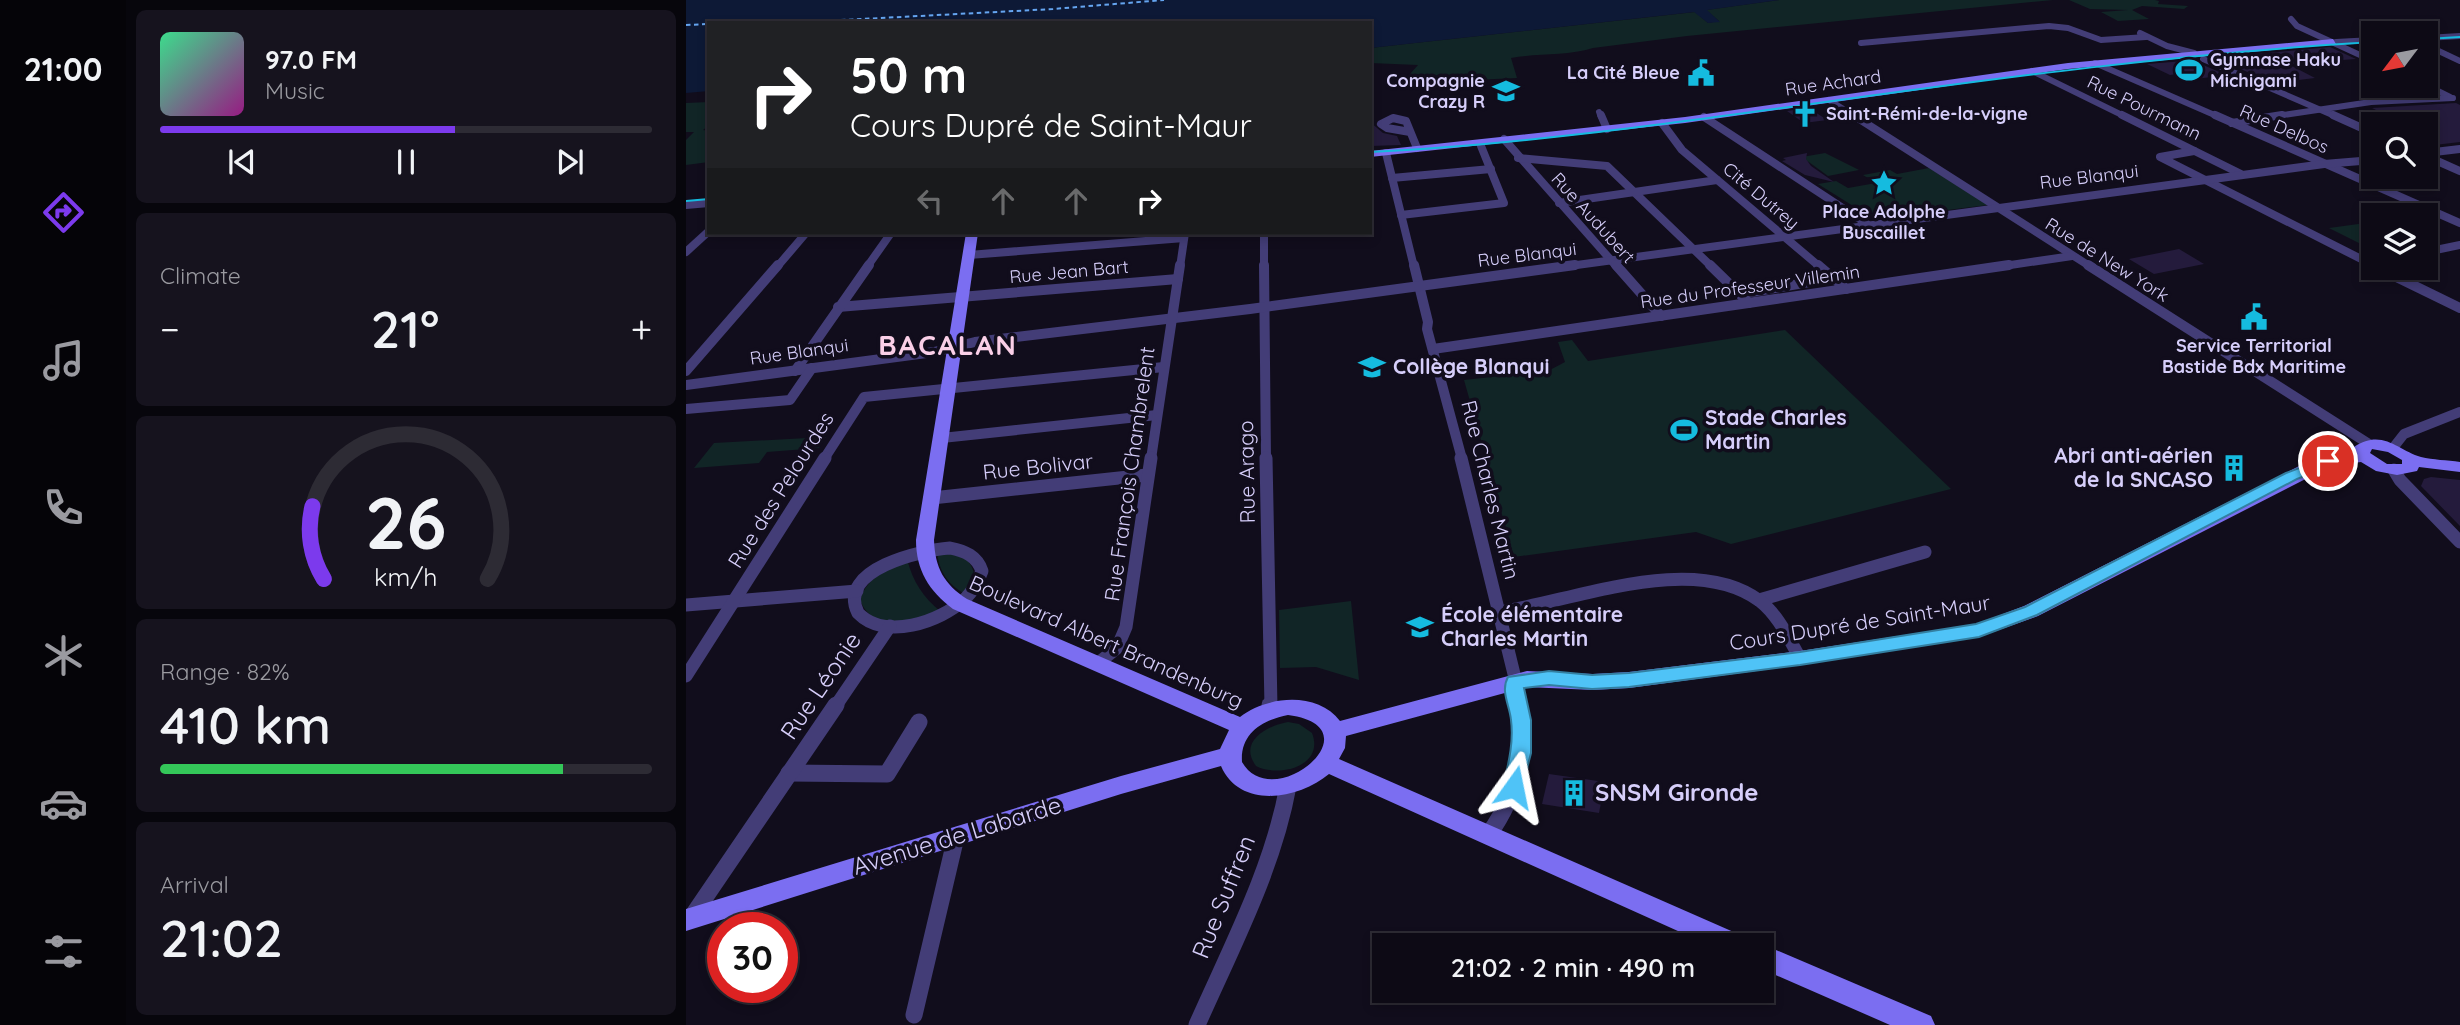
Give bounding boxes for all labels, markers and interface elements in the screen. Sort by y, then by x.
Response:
north arrow [2361,21,2438,98]
map controls [2361,21,2438,280]
text: 97.0 FM [265,43,357,76]
text: 50 m [850,44,967,105]
place label: Gymnase Haku Michigami [2210,48,2341,92]
text: 21:00 [24,49,102,89]
icon: right [735,49,826,140]
sports icon: Gymnase Haku Michigami [2174,55,2204,85]
public building icon: La Cité Bleue [1686,58,1716,88]
place label: La Cité Bleue [1567,61,1680,84]
street label: Rue Achard [1783,64,1882,101]
place label: Compagnie Crazy R [1386,69,1485,113]
street label: Rue Pourmann [2083,70,2205,145]
text: Music [265,76,325,105]
school or university icon: Compagnie Crazy R [1491,76,1521,106]
church icon: Saint-Rémi-de-la-vigne [1790,99,1820,129]
street label: Rue Delbos [2236,99,2332,158]
place label: Saint-Rémi-de-la-vigne [1826,102,2028,125]
text: Cours Dupré de Saint-Maur [850,105,1252,145]
button: search [2361,112,2438,189]
icon: previous [223,143,261,181]
icon: pause [387,143,425,181]
icon: next [551,143,589,181]
street label: Cité Dutrey [1718,157,1804,234]
street label: Rue Blanqui [2038,159,2140,194]
street label: Rue Audubert [1547,167,1640,268]
place icon: Place Adolphe Buscaillet [1869,168,1899,198]
icon: left [911,182,949,220]
icon: ahead [984,182,1022,220]
icon: ahead [1057,182,1095,220]
icon: right [1130,182,1168,220]
icon: directions [39,188,88,237]
place label: Place Adolphe Buscaillet [1822,200,1946,244]
button: layers [2361,203,2438,280]
street label: Rue de New York [2041,212,2173,307]
street label: Rue Blanqui [1476,237,1578,272]
street label: Rue Jean Bart [1008,255,1130,288]
street label: Rue du Professeur Villemin [1639,260,1861,313]
text: Climate [160,261,241,290]
text: 21° [371,296,439,361]
public building icon: Service Territorial Bastide Bdx Maritime [2239,302,2269,332]
text: − [160,305,180,353]
text: + [631,305,652,353]
district label: BACALAN [878,327,1018,362]
street label: Rue Blanqui [748,333,850,370]
place label: Service Territorial Bastide Bdx Maritime [2162,334,2346,378]
icon: music [39,336,88,385]
street label: Rue François Chambrelent [1098,345,1160,603]
school or university icon: Collège Blanqui [1357,352,1387,382]
place label: Collège Blanqui [1393,353,1549,379]
street label: Rue Charles Martin [1456,397,1526,582]
place label: Stade Charles Martin [1705,404,1847,454]
street label: Rue des Pelourdes [722,407,839,572]
sports icon: Stade Charles Martin [1669,415,1699,445]
street label: Rue Arago [1232,420,1260,524]
pin [2298,431,2358,491]
place label: Abri anti-aérien de la SNCASO [2054,442,2213,492]
icon: arrive [2309,442,2347,480]
street label: Rue Bolivar [981,447,1094,485]
building icon: Abri anti-aérien de la SNCASO [2219,453,2249,483]
text: 26 [365,476,447,567]
icon: phone [39,483,88,532]
text: km/h [374,560,438,591]
street label: Boulevard Albert Brandenburg [965,569,1247,713]
street label: Cours Dupré de Saint-Maur [1728,589,1992,655]
place label: École élémentaire Charles Martin [1441,601,1623,651]
school or university icon: École élémentaire Charles Martin [1405,612,1435,642]
street label: Rue Léonie [773,626,867,745]
icon: climate [39,631,88,680]
text: Range · 82% [160,657,290,686]
text: 410 km [160,692,331,757]
position arrow [1477,750,1551,824]
place label: SNSM Gironde [1595,777,1758,807]
building icon: SNSM Gironde [1559,778,1589,808]
icon: car [39,779,88,828]
street label: Avenue de Labarde [849,789,1065,881]
street label: Rue Suffren [1185,831,1261,963]
text: Arrival [160,870,229,899]
text: 21:02 [160,905,283,970]
speed limit sign: 30 [707,912,798,1003]
icon: filters [39,927,88,976]
text: 21:02 · 2 min · 490 m [1451,951,1695,984]

